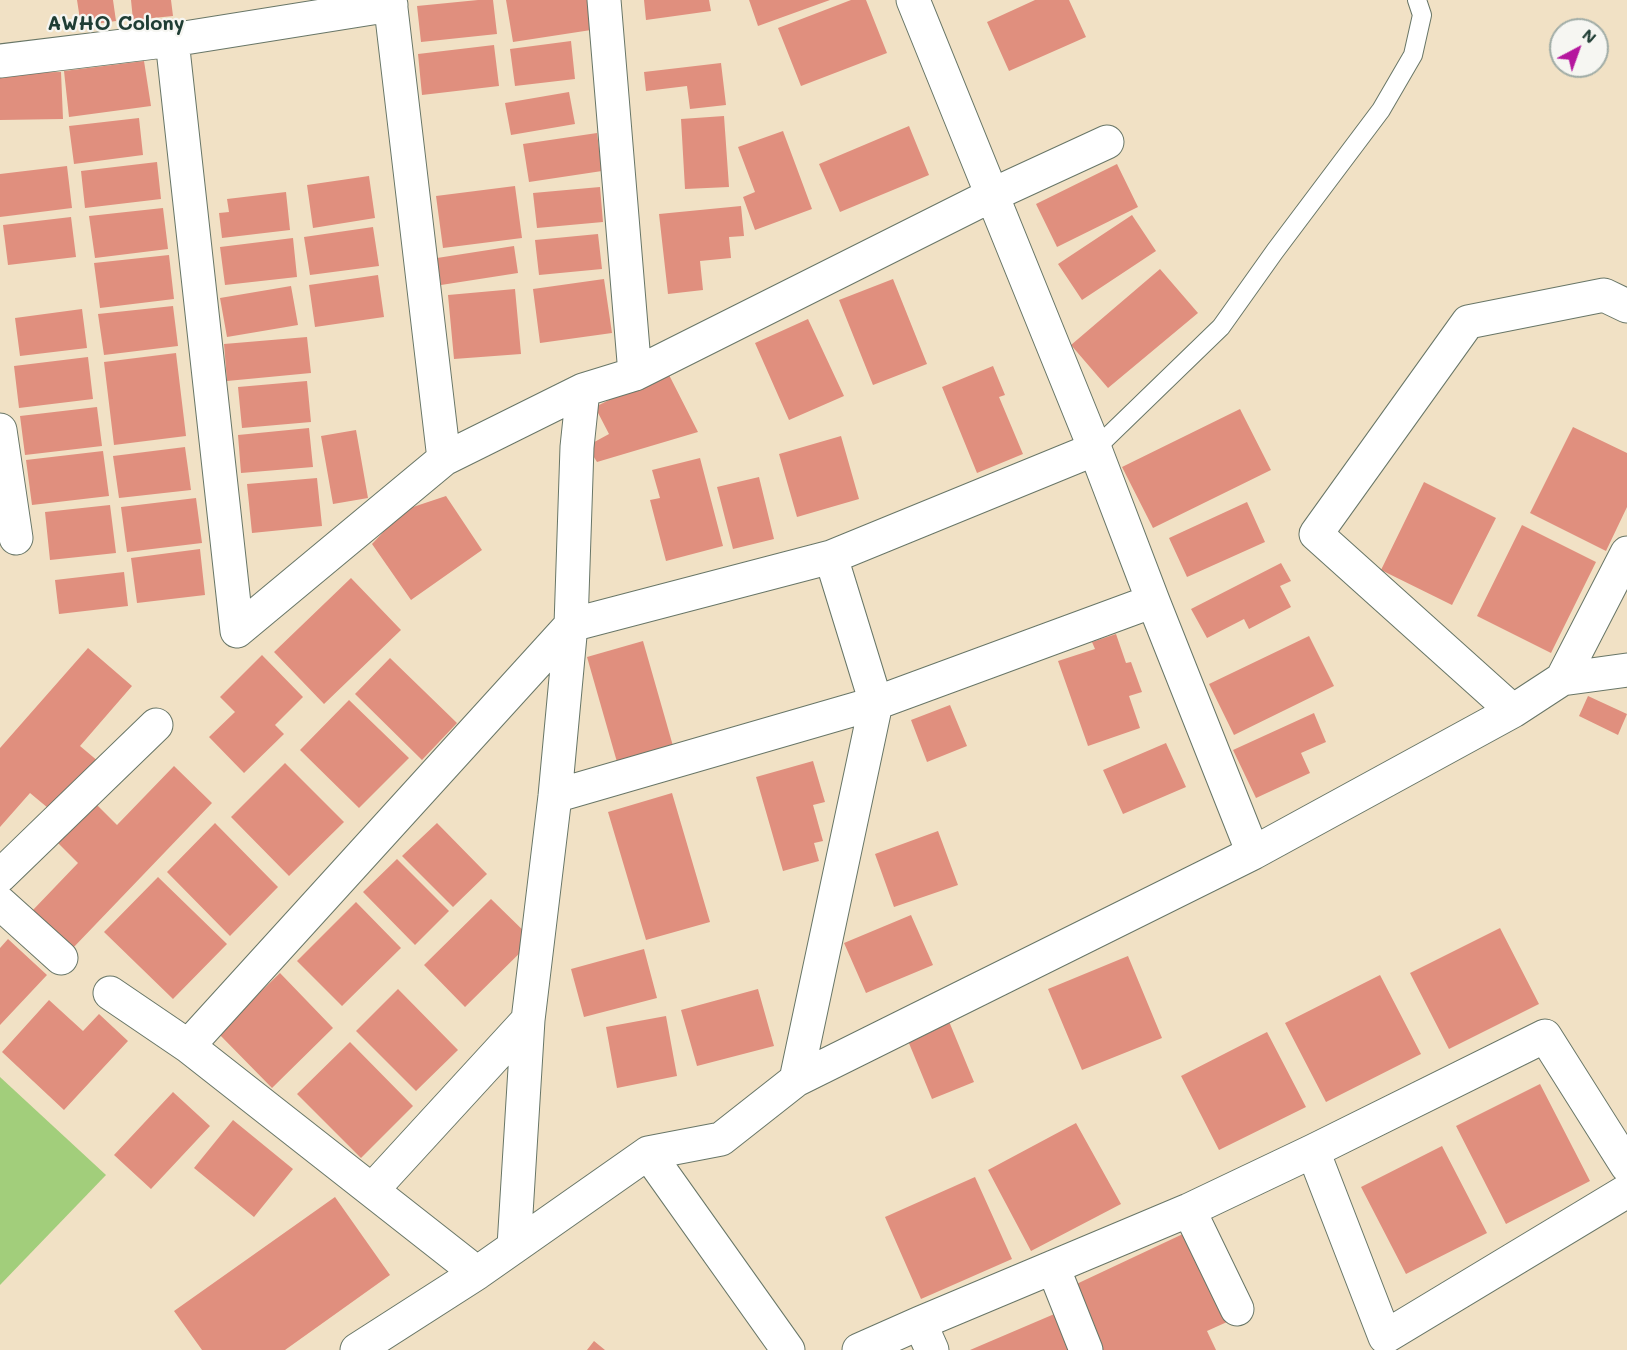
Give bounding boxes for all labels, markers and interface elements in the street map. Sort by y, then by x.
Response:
district label: AWHO Colony [47,12,185,36]
north arrow [1549,18,1609,78]
text: N [1578,24,1601,47]

